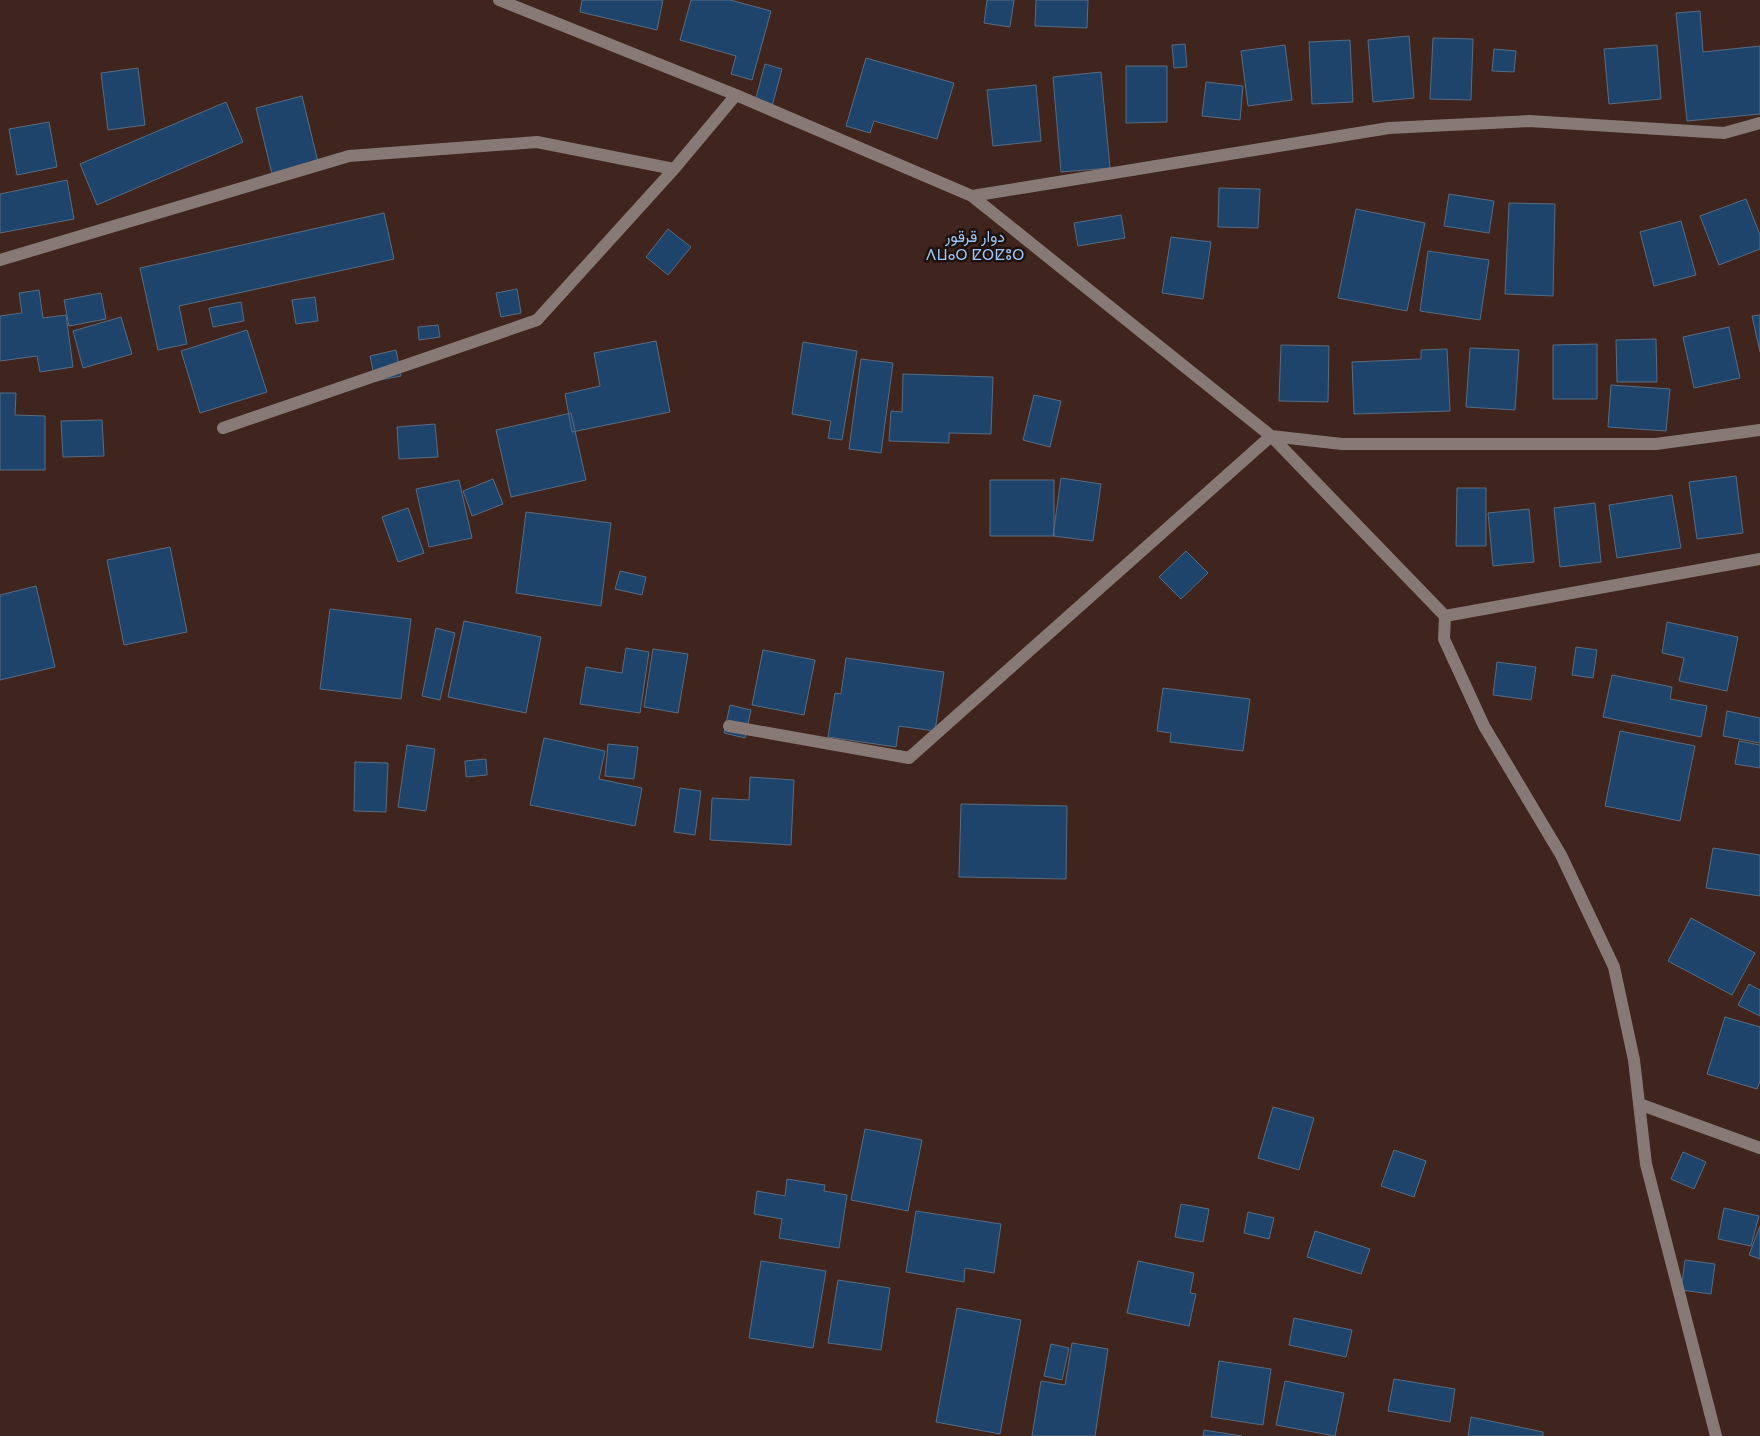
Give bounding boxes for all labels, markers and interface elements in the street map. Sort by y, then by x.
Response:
district label: دوار قرقور ⴷⵡⴰⵔ ⵇⵔⵇⵓⵔ [925,227,1025,263]

